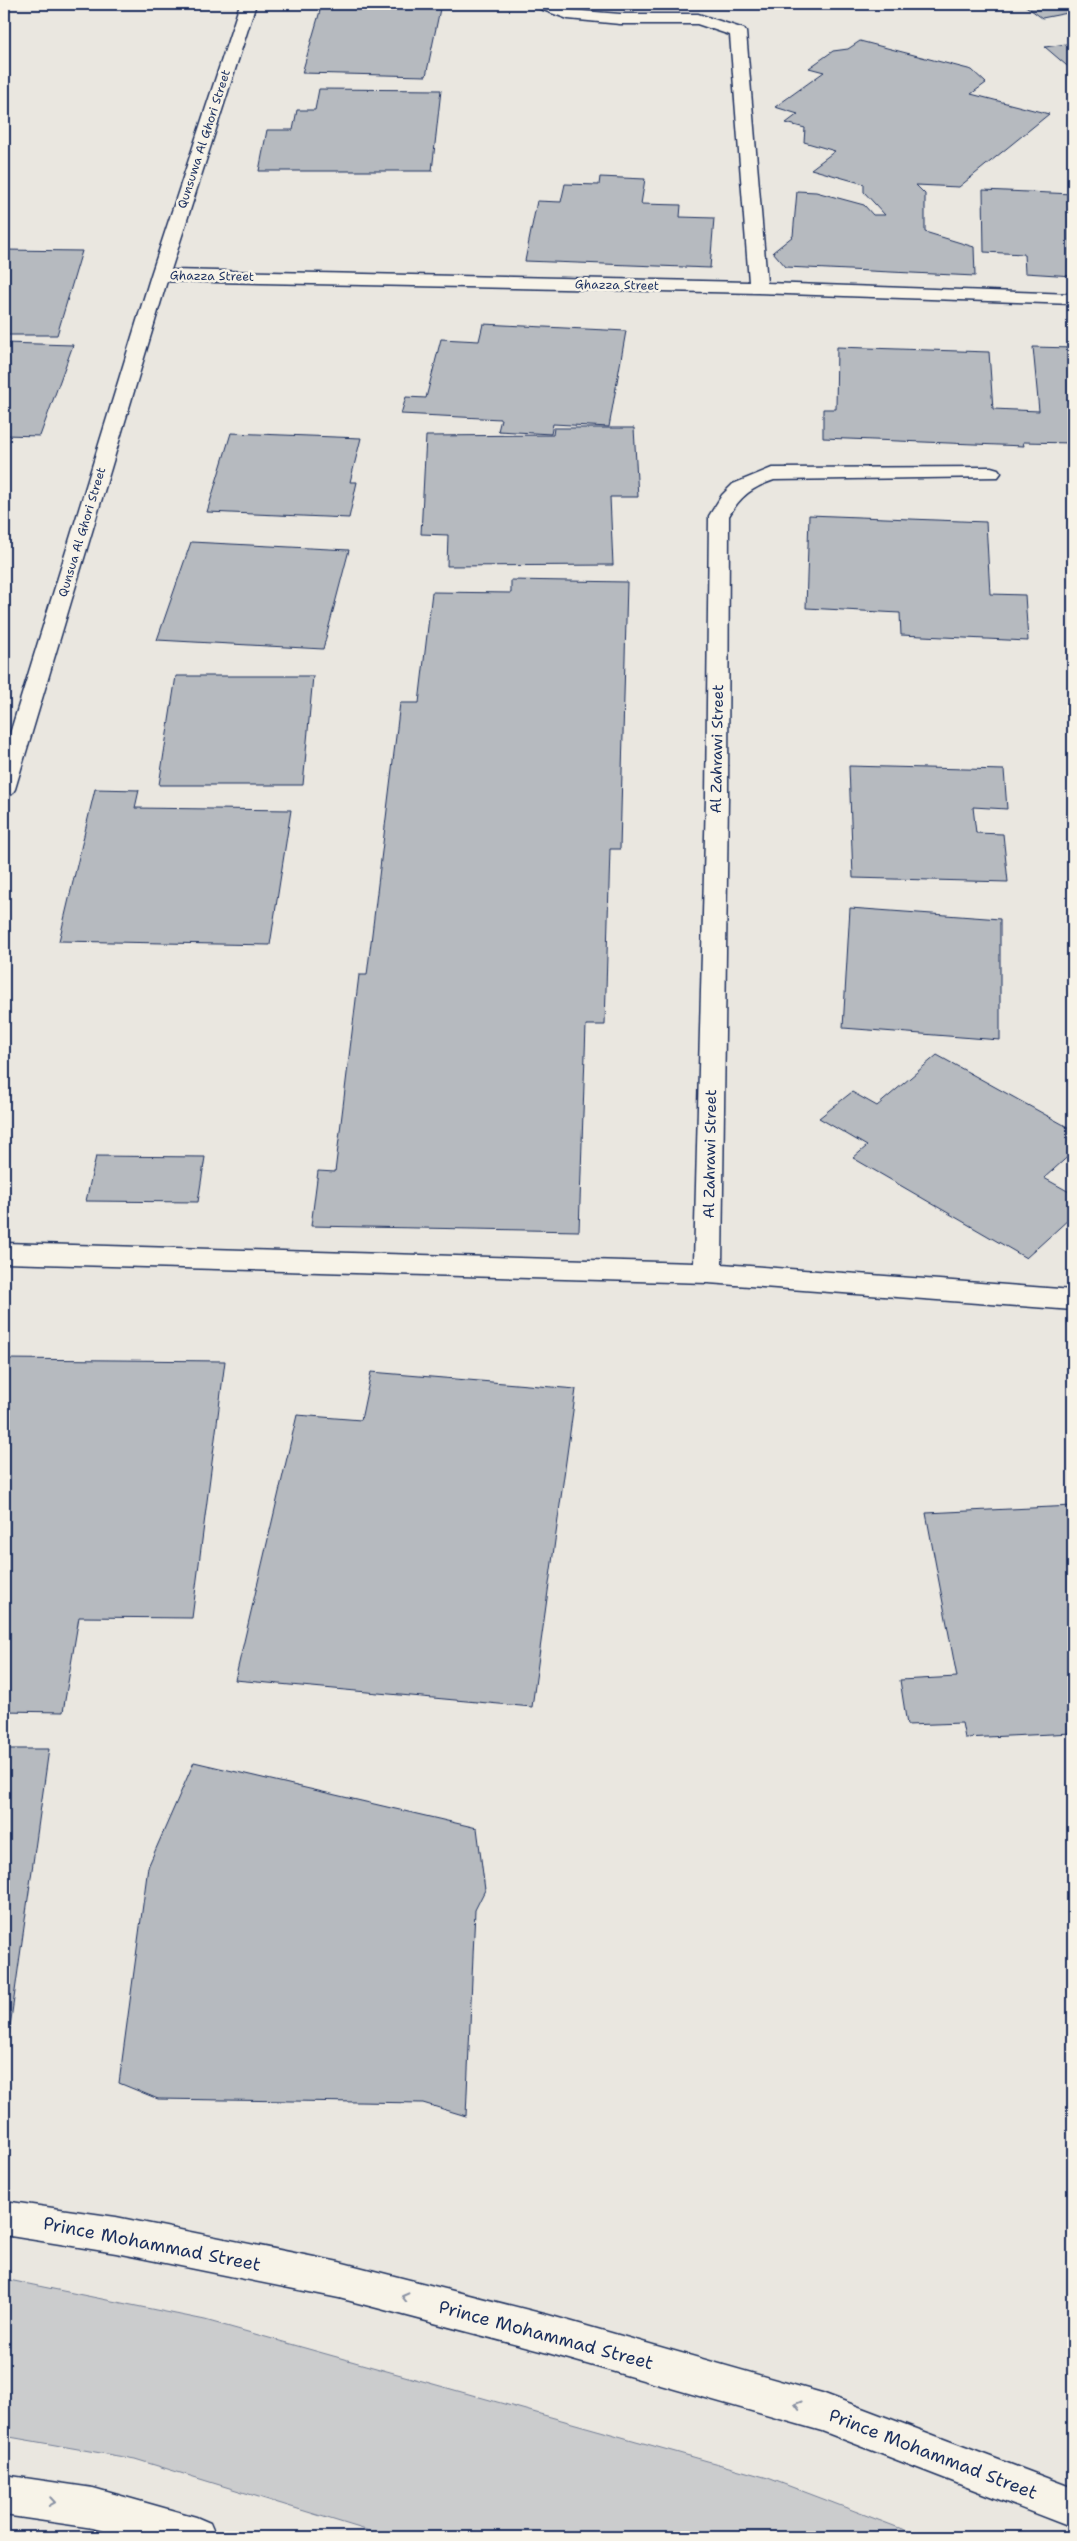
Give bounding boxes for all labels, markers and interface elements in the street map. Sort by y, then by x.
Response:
street label: Qunsuwa Al Ghori Street [174,67,234,211]
street label: Ghazza Street [170,267,254,285]
street label: Ghazza Street [575,276,659,294]
street label: Qunsua Al Ghori Street [55,465,109,599]
street label: Al Zahrawi Street [706,684,728,814]
street label: Al Zahrawi Street [699,1089,721,1219]
street label: Prince Mohammad Street [41,2211,263,2277]
one-way arrow [401,2292,410,2303]
street label: Prince Mohammad Street [436,2295,656,2375]
one-way arrow [795,2400,803,2410]
street label: Prince Mohammad Street [825,2403,1041,2505]
one-way arrow [48,2496,56,2507]

